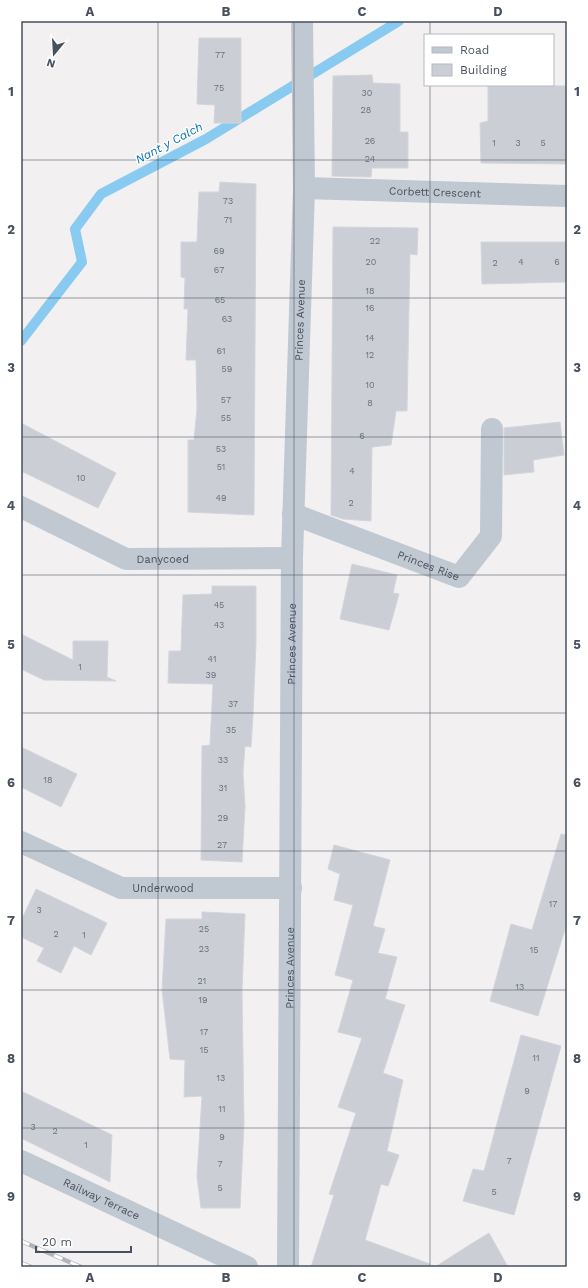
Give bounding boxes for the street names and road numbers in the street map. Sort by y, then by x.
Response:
street label: Corbett Crescent [389,184,481,200]
street label: Princes Avenue [292,279,308,361]
street label: Princes Rise [396,548,461,583]
street label: Danycoed [137,552,189,565]
street label: Princes Avenue [285,603,298,685]
street label: Underwood [132,882,194,895]
street label: Princes Avenue [283,927,296,1009]
street label: Railway Terrace [61,1175,142,1222]

